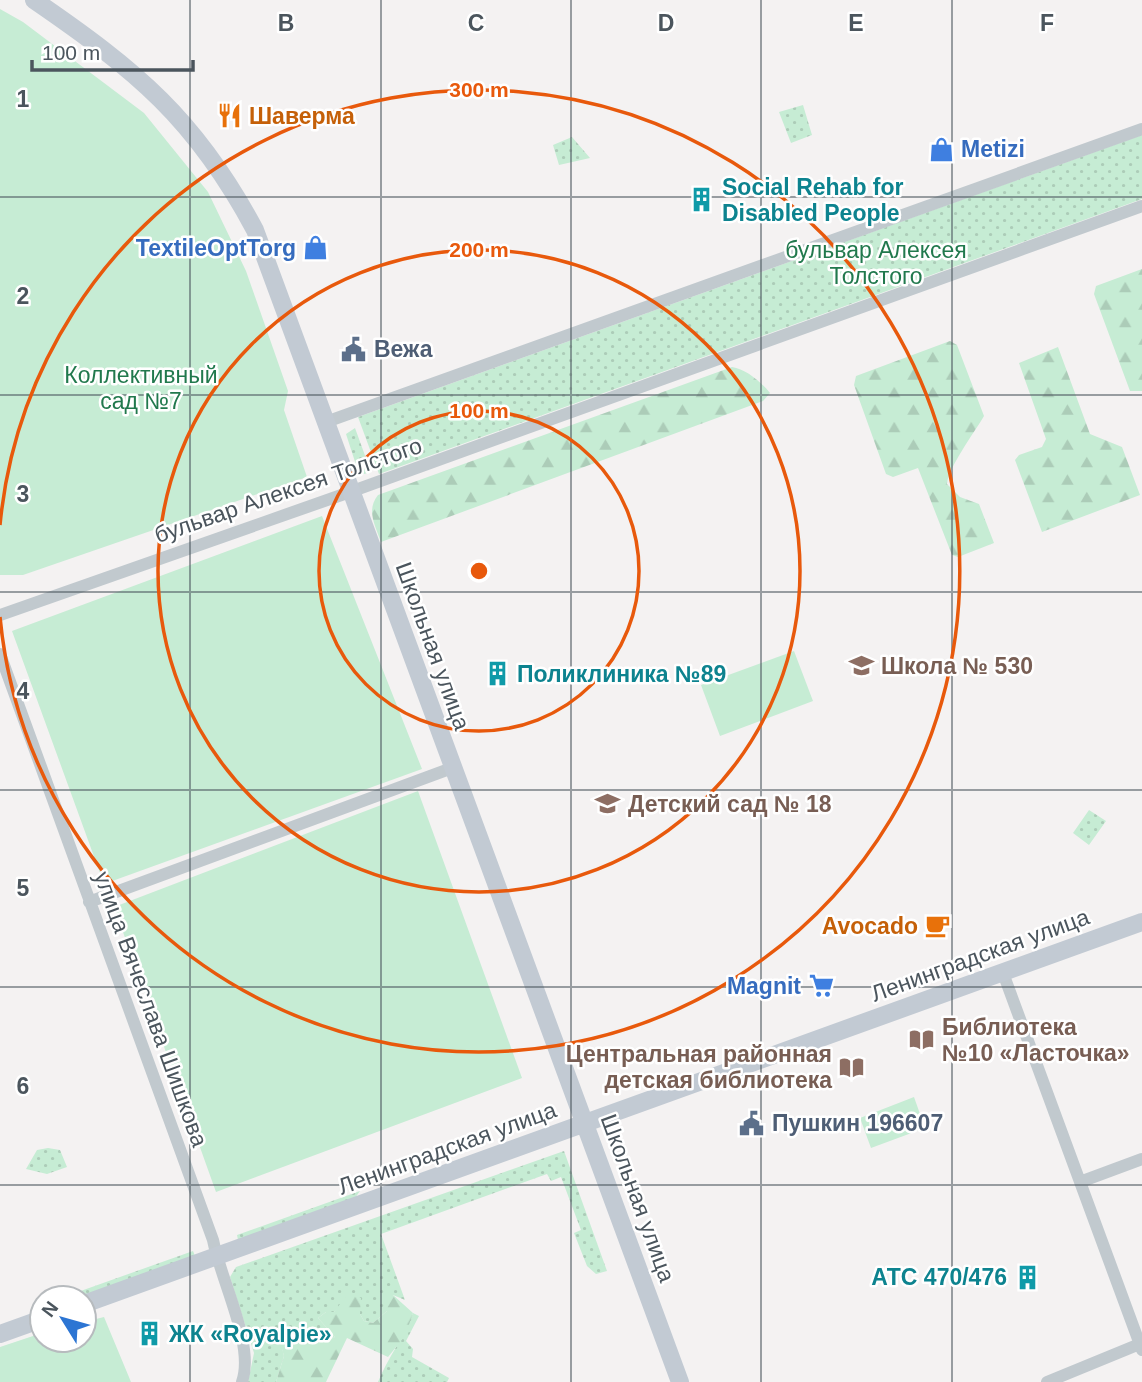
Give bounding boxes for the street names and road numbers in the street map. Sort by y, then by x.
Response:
street label: бульвар Алексея Толстого [151,432,425,548]
street label: Школьная улица [391,559,475,734]
street label: улица Вячеслава Шишкова [89,868,213,1150]
street label: Ленинградская улица [867,903,1093,1007]
street label: Ленинградская улица [334,1096,560,1200]
street label: Школьная улица [596,1111,680,1286]

